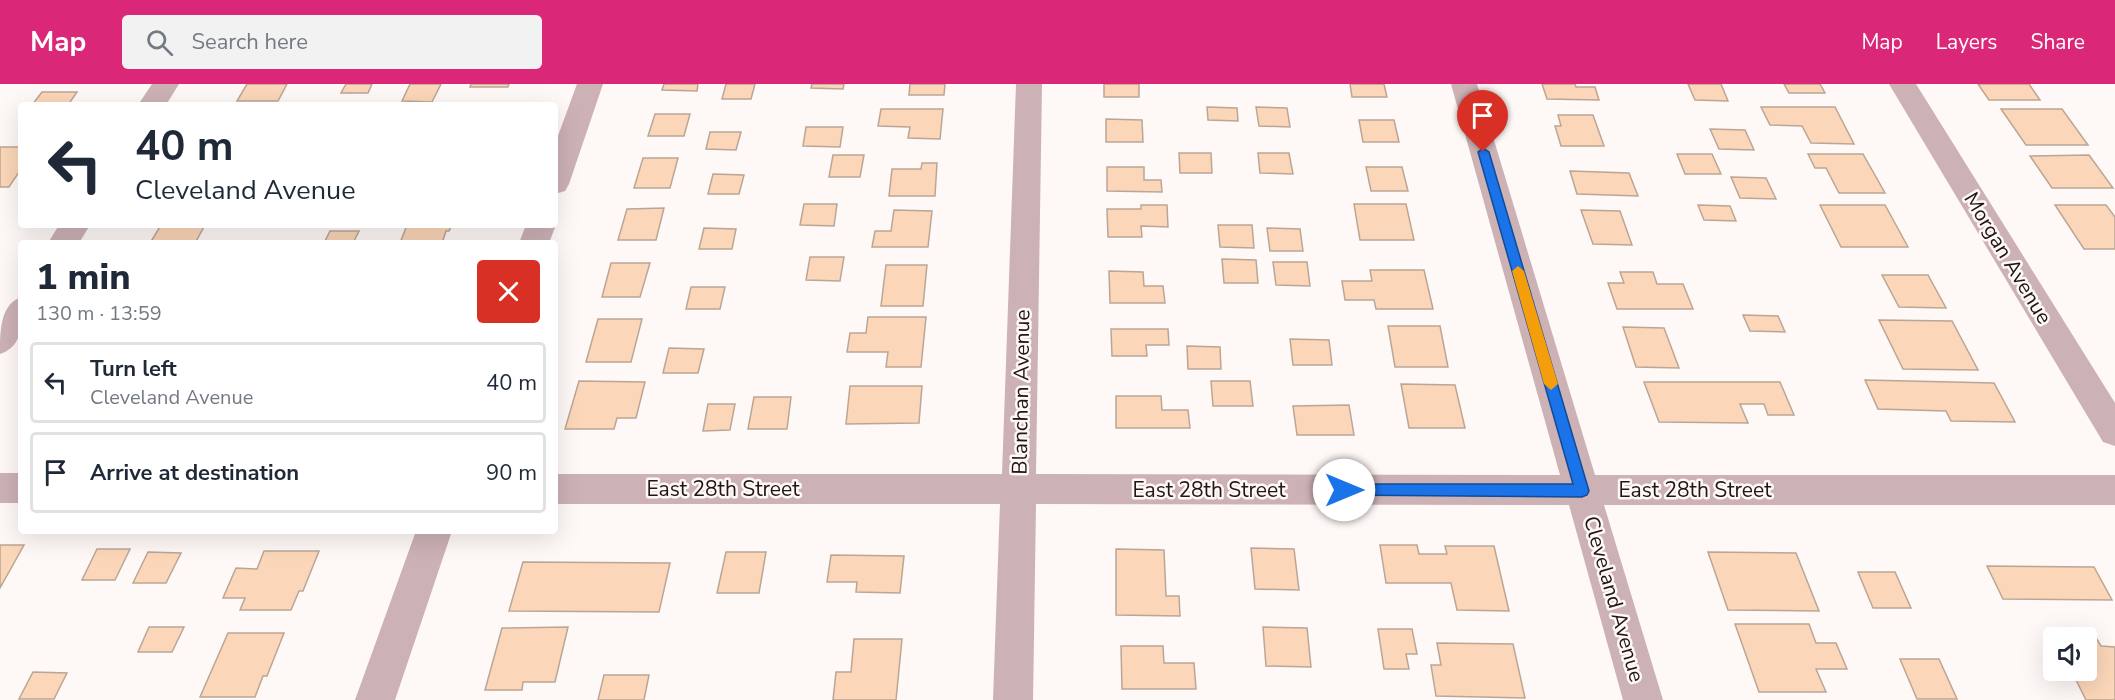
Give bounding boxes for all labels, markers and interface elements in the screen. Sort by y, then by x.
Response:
search box [122,15,542,69]
text: Map [30,23,86,61]
icon: search [143,26,176,59]
text: Search here [191,27,308,57]
text: Map [1861,28,1903,56]
text: Layers [1936,28,1997,56]
text: Share [2030,28,2085,56]
pin [1457,90,1508,152]
icon: arrive [1466,99,1499,132]
text: 40 m [135,118,234,175]
icon: left [36,126,114,204]
text: Cleveland Avenue [135,172,356,209]
street label: Morgan Avenue [1958,187,2058,329]
text: 1 min [36,253,131,302]
button: close [477,260,540,323]
text: 130 m · 13:59 [36,300,162,327]
street label: Blanchan Avenue [1006,309,1036,475]
text: Turn left [90,354,177,384]
icon: left [39,366,72,399]
text: 40 m [486,368,537,398]
text: Cleveland Avenue [90,384,253,411]
icon: arrive [39,456,72,489]
text: Arrive at destination [90,458,299,488]
text: 90 m [486,458,537,488]
position arrow [1312,458,1376,522]
street label: East 28th Street [646,475,800,503]
street label: East 28th Street [1132,476,1286,504]
street label: East 28th Street [1618,476,1772,504]
street label: Cleveland Avenue [1577,513,1651,685]
map controls [2043,627,2097,681]
button: sound [2043,627,2097,681]

